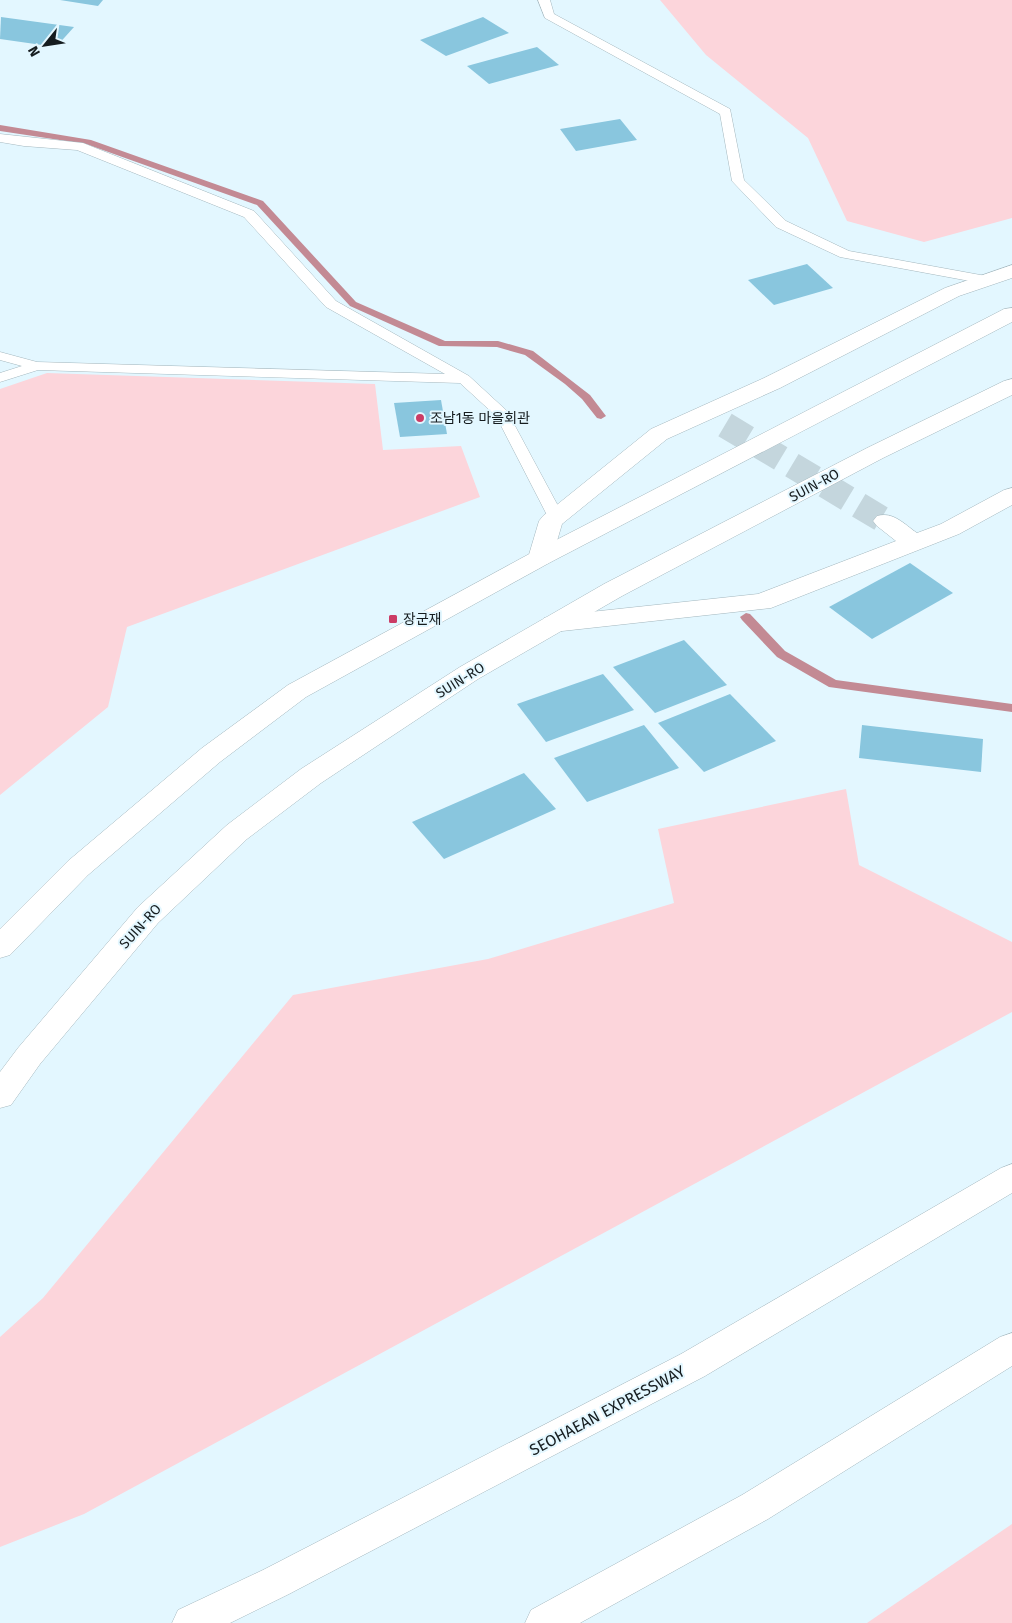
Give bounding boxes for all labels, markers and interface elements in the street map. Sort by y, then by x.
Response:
north arrow [20,20,70,70]
text: N [24,43,44,60]
place label: 조남1동 마을회관 [430,410,530,427]
marker: 조남1동 마을회관 [414,412,426,424]
street label: SUIN-RO [786,465,842,506]
place label: 장군재 [403,611,442,628]
marker: 장군재 [387,613,399,625]
street label: SUIN-RO [433,659,488,702]
street label: SUIN-RO [116,900,165,952]
street label: SEOHAEAN EXPRESSWAY [526,1361,688,1459]

